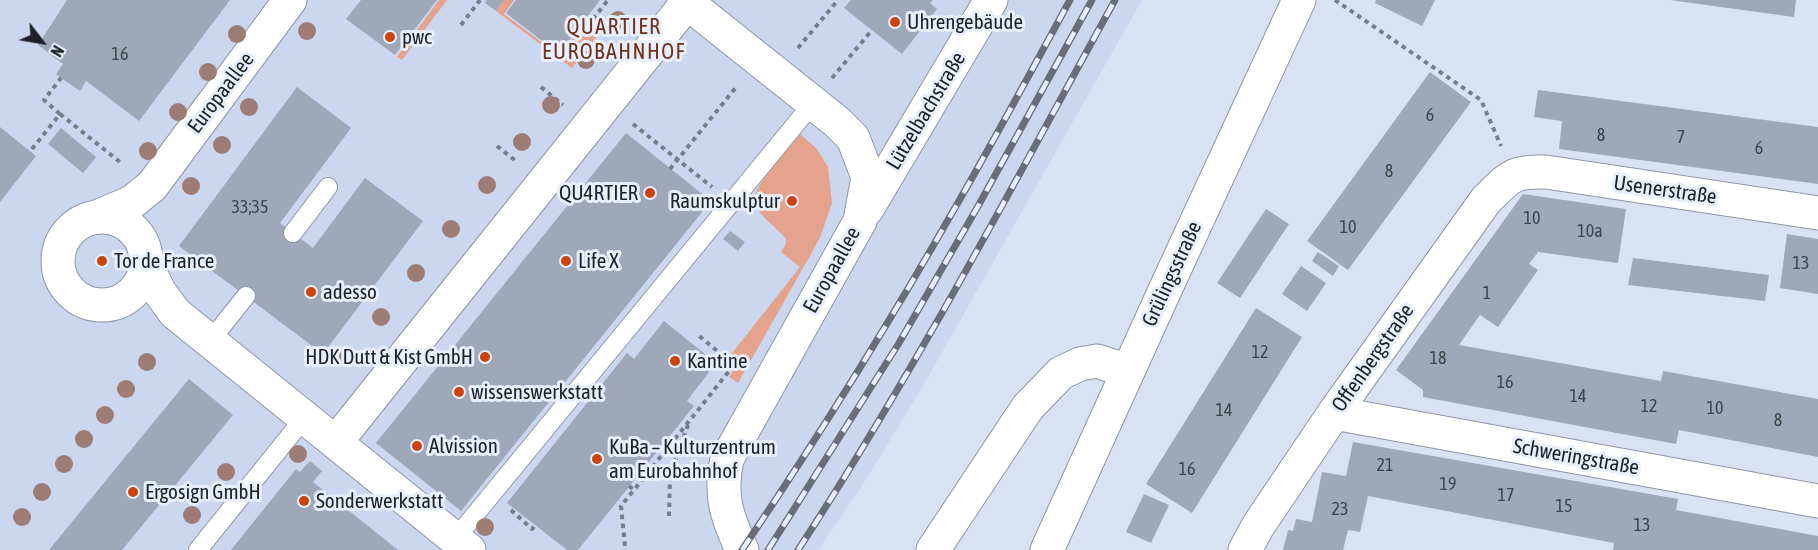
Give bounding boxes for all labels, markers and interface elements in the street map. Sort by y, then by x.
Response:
place label: Uhrengebäude [907,9,1023,35]
north arrow [12,12,72,72]
district label: QUARTIER EUROBAHNHOF [542,14,686,66]
marker: Uhrengebäude [888,15,902,29]
place label: pwc [402,24,432,50]
marker: pwc [383,30,397,44]
text: N [47,43,68,60]
house number: 16 [112,43,128,65]
street label: Europaallee [182,48,260,138]
street label: Lützelbachstraße [881,48,971,174]
house number: 6 [1426,104,1434,126]
house number: 8 [1597,124,1605,146]
house number: 7 [1677,126,1685,148]
house number: 6 [1755,137,1763,159]
house number: 8 [1385,160,1393,182]
street label: Usenerstraße [1612,170,1718,210]
place label: QU4RTIER [559,180,638,206]
marker: QU4RTIER [643,186,657,200]
place label: Raumskulptur [670,188,780,214]
marker: Raumskulptur [785,194,799,208]
house number: 33;35 [231,196,269,218]
house number: 10 [1524,207,1540,229]
house number: 10 [1340,216,1356,238]
street label: Grülingsstraße [1137,218,1207,330]
house number: 10a [1577,220,1603,242]
street label: Europaallee [798,223,866,317]
place label: Tor de France [114,248,214,274]
place label: Life X [578,248,619,274]
house number: 13 [1793,252,1809,274]
marker: Tor de France [95,254,109,268]
marker: Life X [559,254,573,268]
place label: adesso [323,279,377,305]
house number: 1 [1483,282,1491,304]
marker: adesso [304,285,318,299]
street label: Offenbergstraße [1327,299,1419,417]
house number: 12 [1252,341,1268,363]
place label: HDK Dutt & Kist GmbH [305,344,473,370]
house number: 18 [1430,347,1446,369]
place label: Kantine [687,348,747,374]
marker: HDK Dutt & Kist GmbH [478,350,492,364]
marker: Kantine [668,354,682,368]
house number: 16 [1497,371,1513,393]
place label: wissenswerkstatt [471,379,603,405]
marker: wissenswerkstatt [452,385,466,399]
house number: 14 [1570,385,1586,407]
house number: 12 [1641,395,1657,417]
house number: 10 [1707,397,1723,419]
house number: 14 [1216,399,1232,421]
house number: 8 [1774,409,1782,431]
place label: Alvission [429,433,498,459]
place label: KuBa – Kulturzentrum am Eurobahnhof [609,434,776,484]
street label: Schweringstraße [1511,434,1641,480]
marker: Alvission [410,439,424,453]
marker: KuBa – Kulturzentrum am Eurobahnhof [590,452,604,466]
house number: 21 [1377,454,1393,476]
house number: 16 [1179,458,1195,480]
house number: 19 [1440,473,1456,495]
place label: Ergosign GmbH [145,479,261,505]
house number: 17 [1498,484,1514,506]
marker: Ergosign GmbH [126,485,140,499]
place label: Sonderwerkstatt [316,488,443,514]
marker: Sonderwerkstatt [297,494,311,508]
house number: 15 [1556,495,1572,517]
house number: 23 [1332,498,1348,520]
house number: 13 [1634,514,1650,536]

